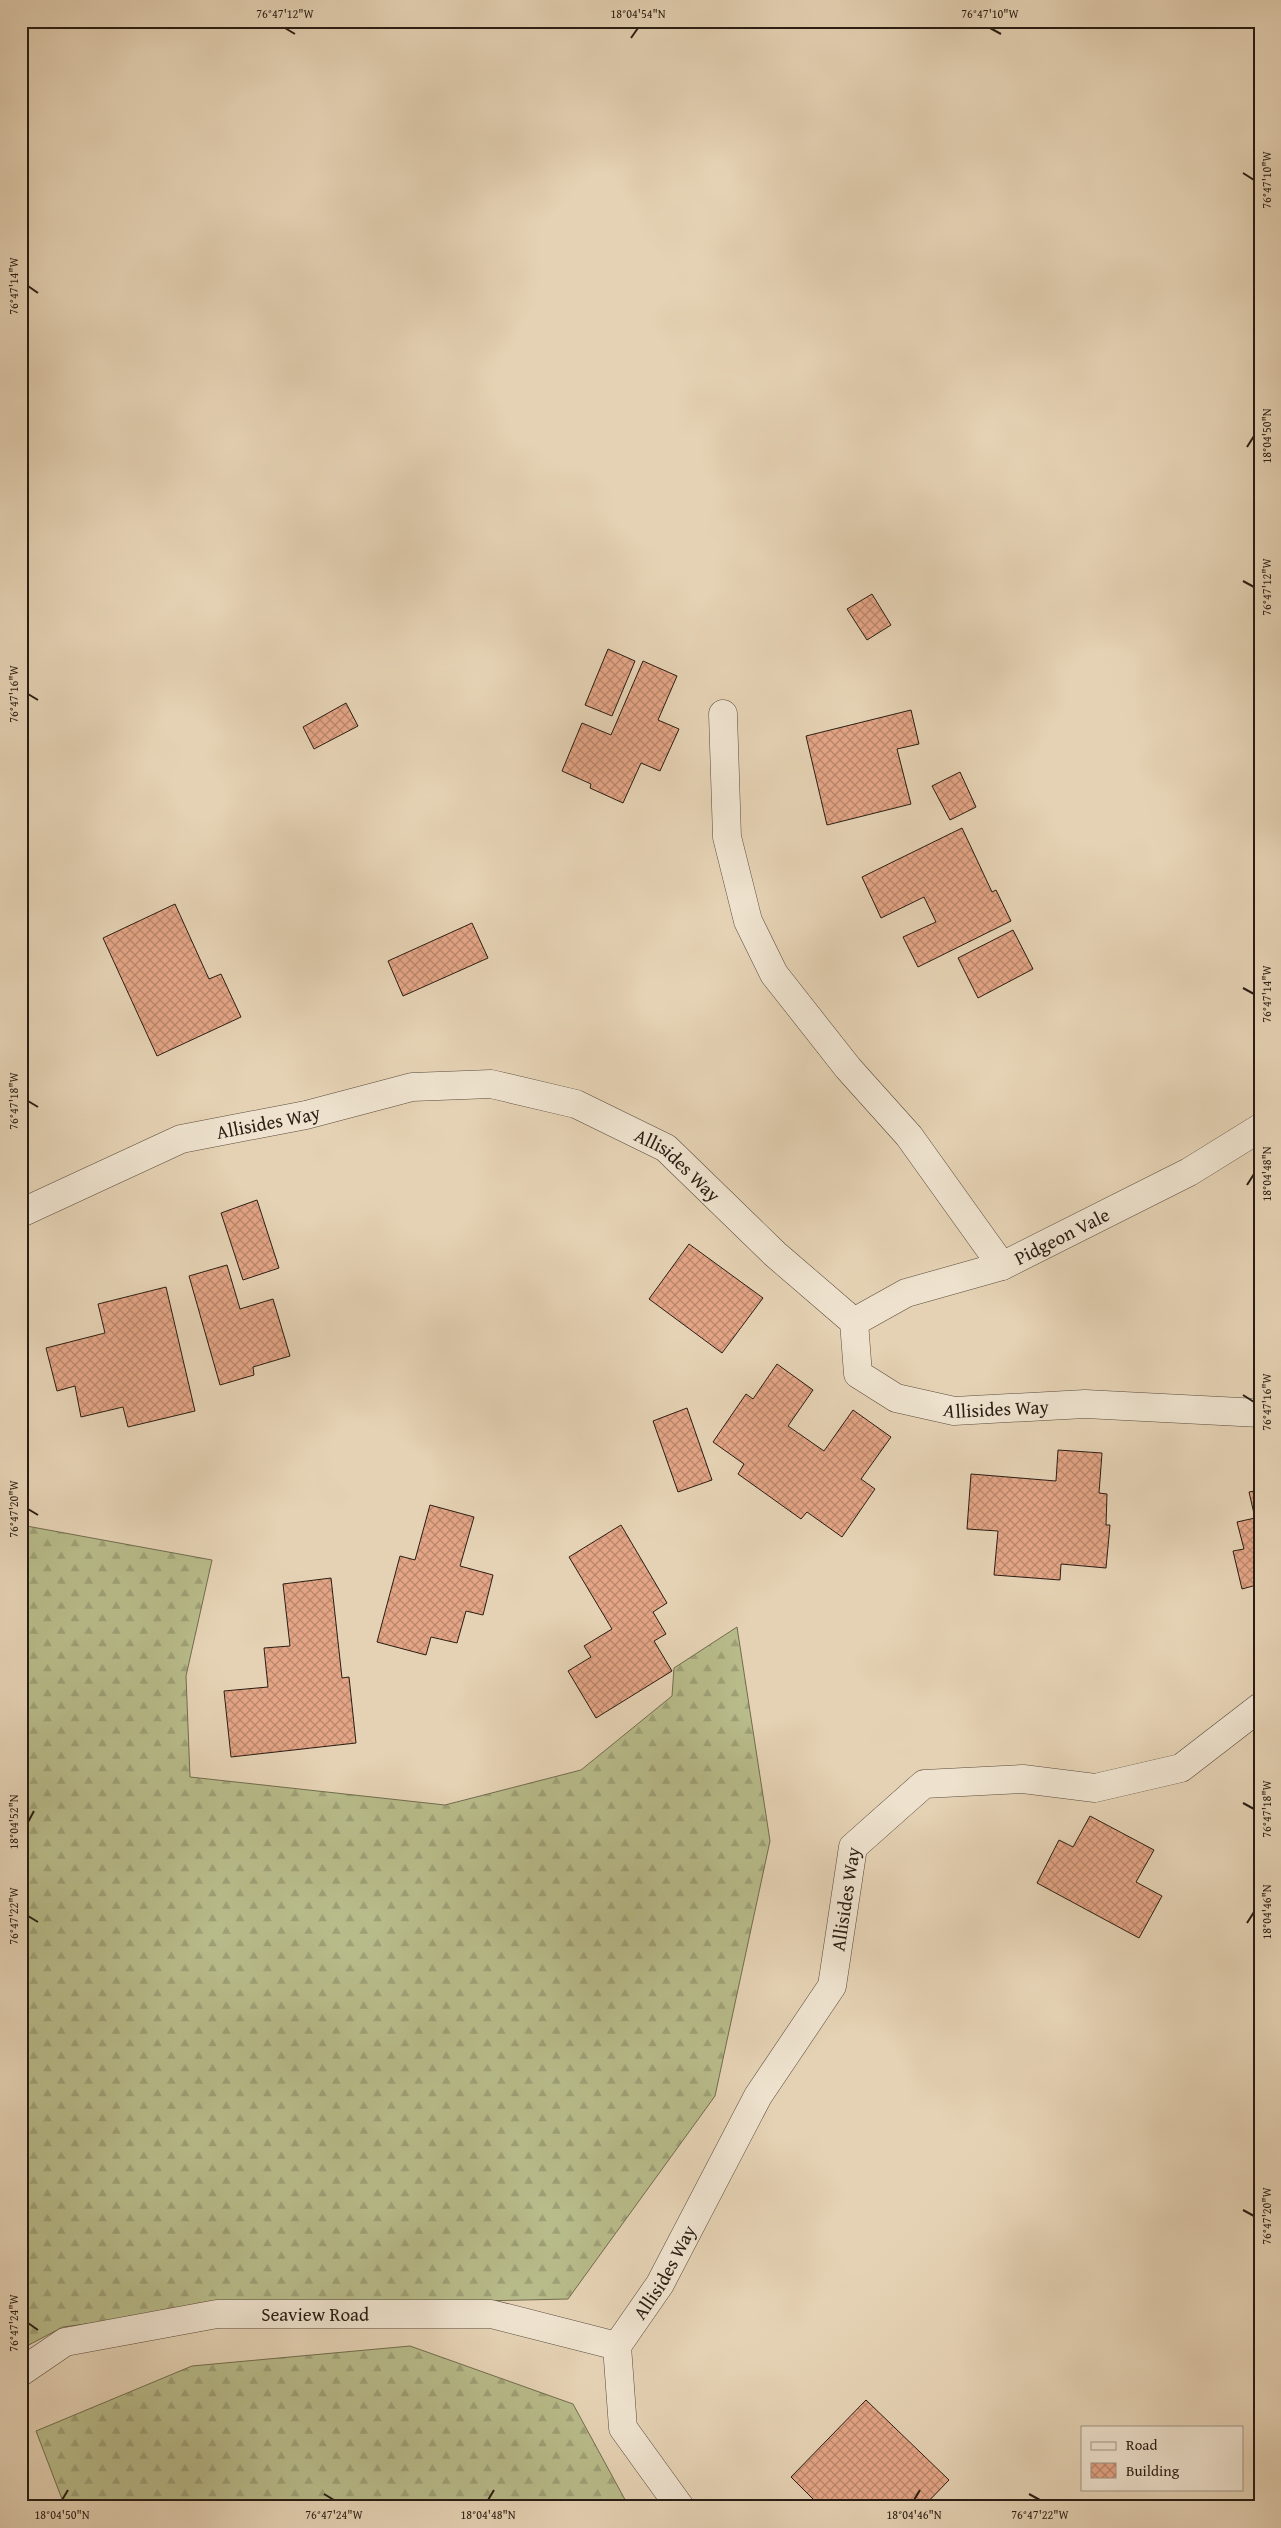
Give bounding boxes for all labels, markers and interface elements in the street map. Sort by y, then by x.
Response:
text: 76°47'12"W [256,5,315,22]
text: 18°04'54"N [610,5,666,22]
text: 76°47'10"W [961,5,1020,22]
text: 76°47'10"W [1258,150,1275,209]
text: 76°47'14"W [5,256,22,315]
text: 18°04'50"N [1258,408,1275,464]
text: 76°47'12"W [1258,557,1275,616]
text: 76°47'16"W [5,664,22,723]
text: 76°47'14"W [1258,964,1275,1023]
text: 76°47'18"W [5,1071,22,1130]
street label: Allisides Way [214,1098,324,1146]
street label: Allisides Way [630,1121,728,1208]
text: 18°04'48"N [1258,1146,1275,1202]
street label: Pidgeon Vale [1009,1200,1114,1272]
text: 76°47'16"W [1258,1372,1275,1431]
street label: Allisides Way [941,1392,1050,1425]
text: 76°47'20"W [5,1479,22,1538]
text: 76°47'18"W [1258,1779,1275,1838]
text: 18°04'52"N [5,1794,22,1850]
street label: Allisides Way [823,1844,867,1953]
text: 18°04'46"N [1258,1884,1275,1940]
text: 76°47'22"W [5,1886,22,1945]
text: 76°47'20"W [1258,2186,1275,2245]
street label: Allisides Way [626,2219,703,2325]
text: 76°47'24"W [5,2293,22,2352]
street label: Seaview Road [261,2300,370,2328]
legend [1081,2426,1244,2490]
text: Road [1126,2434,1157,2455]
text: Building [1126,2460,1180,2481]
text: 18°04'50"N [34,2506,90,2523]
text: 76°47'24"W [305,2506,364,2523]
text: 18°04'48"N [460,2506,516,2523]
text: 18°04'46"N [886,2506,942,2523]
text: 76°47'22"W [1011,2506,1070,2523]

